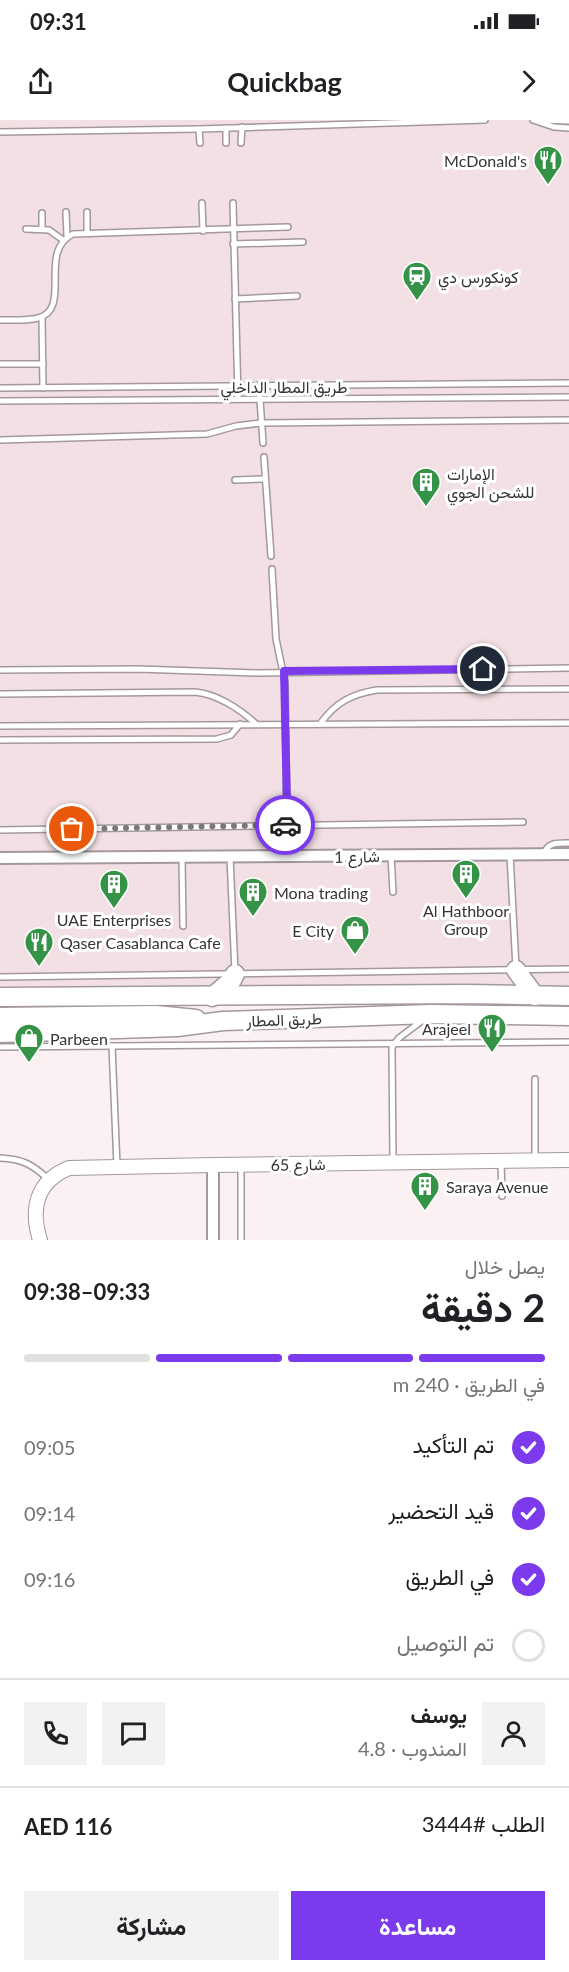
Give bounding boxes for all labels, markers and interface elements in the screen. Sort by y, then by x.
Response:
text: 09:31 [30,8,87,35]
icon: share [24,65,57,98]
text: Quickbag [227,65,342,98]
icon: forward [512,65,545,98]
restaurant icon: McDonald's [532,144,564,186]
place label: McDonald's [444,151,527,170]
station icon: كونكورس دي [401,260,433,302]
place label: كونكورس دي [438,267,518,291]
street label: طريق المطار الداخلي [221,377,347,401]
place label: الإمارات للشحن الجوي [447,464,534,506]
building icon: الإمارات للشحن الجوي [410,466,442,508]
pin [457,643,508,694]
icon: home [466,652,499,685]
courier [255,795,315,855]
pin [46,803,97,854]
icon: car [269,809,302,842]
icon: bag [55,812,88,845]
street label: شارع 1 [334,846,380,869]
building icon: Al Hathboor Group [450,858,482,900]
building icon: UAE Enterprises [98,868,130,910]
building icon: Mona trading [237,876,269,918]
place label: Mona trading [274,883,368,902]
place label: Al Hathboor Group [423,901,509,938]
place label: UAE Enterprises [57,910,171,929]
shop icon: E City [339,914,371,956]
place label: E City [292,921,335,940]
restaurant icon: Qaser Casablanca Cafe [23,926,55,968]
place label: Qaser Casablanca Cafe [60,933,221,952]
street label: طريق المطار [245,1008,322,1032]
restaurant icon: Arajeel [476,1012,508,1054]
place label: Arajeel [422,1019,471,1038]
shop icon: Parbeen [13,1022,45,1064]
place label: Parbeen [50,1029,108,1048]
street label: شارع 65 [270,1154,326,1177]
building icon: Saraya Avenue [409,1170,441,1212]
place label: Saraya Avenue [446,1177,549,1196]
text: يصل خلال [465,1254,545,1278]
text: 09:33–09:38 [24,1278,150,1305]
text: 2 دقيقة [421,1284,545,1330]
text: في الطريق · 240 m [393,1372,545,1396]
text: تم التأكيد [413,1431,494,1458]
icon: check [512,1431,545,1464]
text: 09:05 [24,1435,75,1459]
text: قيد التحضير [388,1497,494,1524]
icon: check [512,1497,545,1530]
text: 09:14 [24,1501,75,1525]
text: في الطريق [405,1563,494,1590]
icon: check [512,1563,545,1596]
text: 09:16 [24,1567,75,1591]
text: تم التوصيل [397,1629,494,1656]
text: يوسف [411,1701,467,1728]
button: phone [24,1702,87,1765]
button: chat [102,1702,165,1765]
button: person [482,1702,545,1765]
text: المندوب · 4.8 [358,1736,467,1760]
text: الطلب #3444 [422,1810,545,1837]
text: AED 116 [24,1813,112,1840]
button: مشاركة [24,1891,279,1960]
button: مساعدة [291,1891,545,1960]

